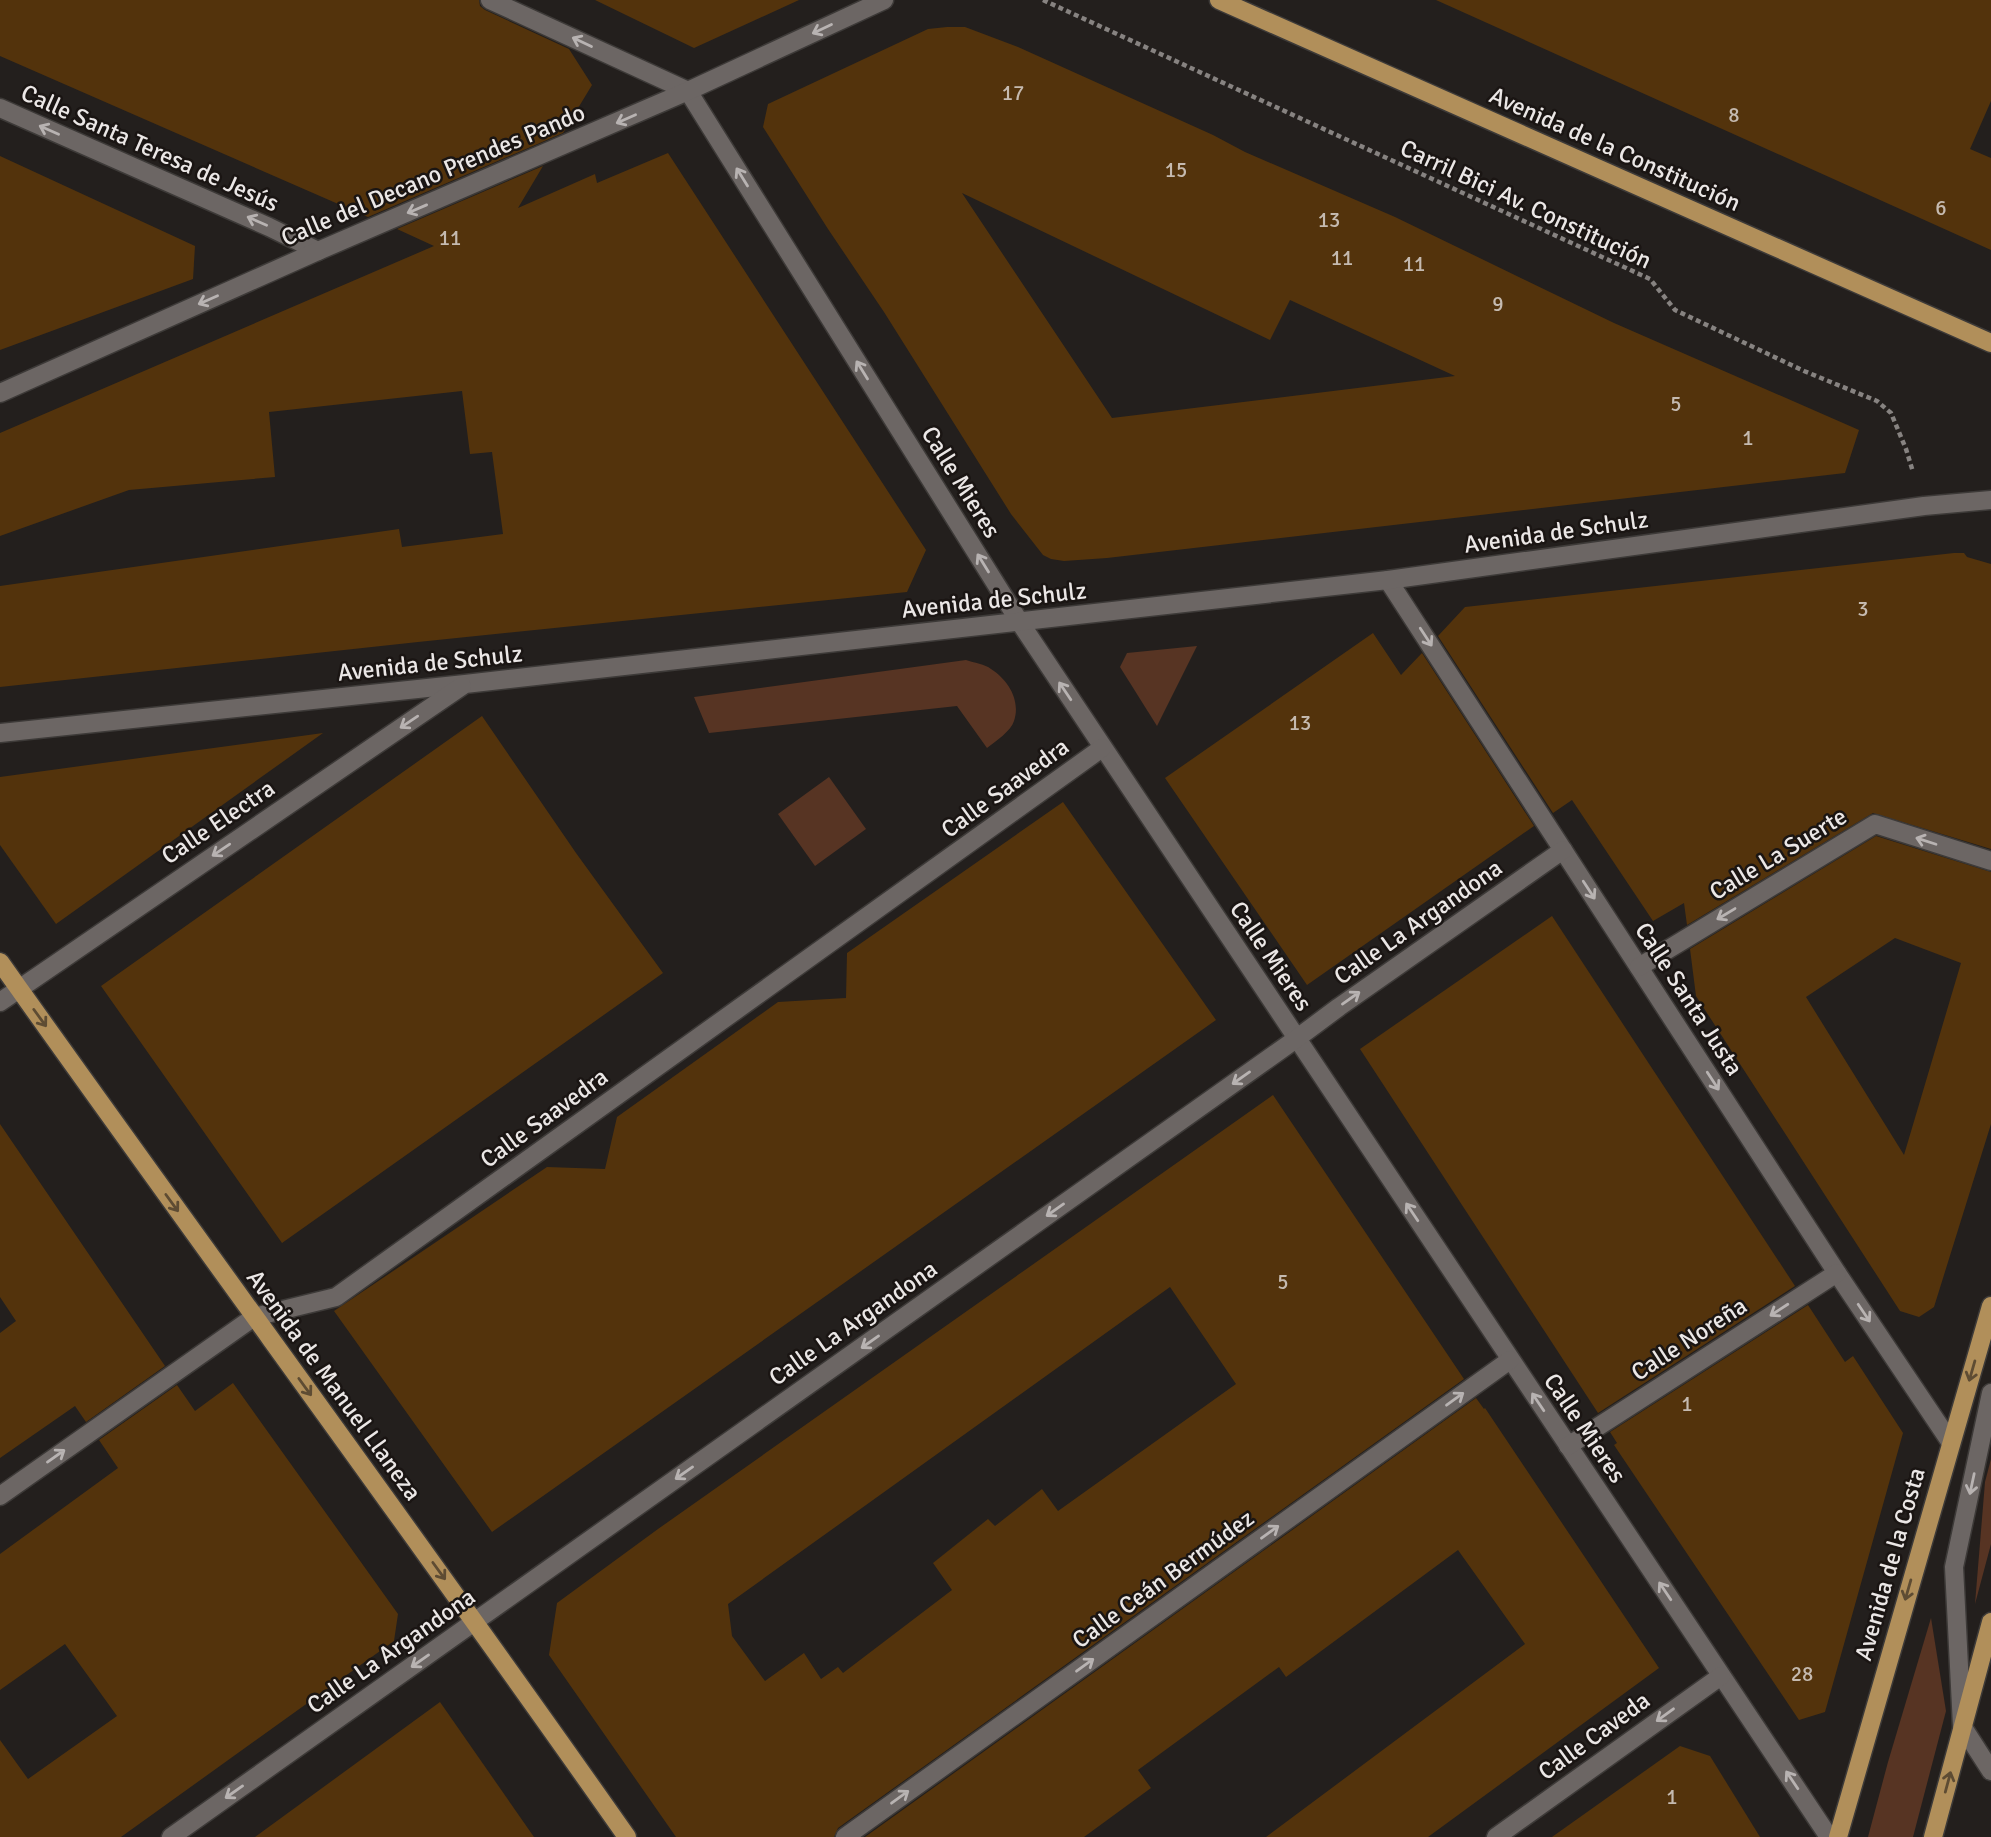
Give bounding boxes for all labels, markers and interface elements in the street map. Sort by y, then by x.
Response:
one-way arrow [812,23,833,36]
one-way arrow [572,35,593,48]
street label: Calle Santa Teresa de Jesús [17,78,283,218]
house number: 17 [1002,80,1024,106]
street label: Avenida de la Constitución [1485,80,1745,218]
street label: Calle del Decano Prendes Pando [277,97,589,253]
house number: 8 [1728,102,1740,128]
one-way arrow [615,113,637,126]
one-way arrow [38,123,60,136]
street label: Carril Bici Av. Constitución [1396,133,1656,275]
house number: 15 [1165,157,1187,183]
one-way arrow [734,168,748,188]
house number: 6 [1935,195,1947,221]
one-way arrow [406,203,428,216]
house number: 13 [1318,207,1340,233]
one-way arrow [246,214,268,227]
house number: 11 [439,225,461,251]
house number: 11 [1331,245,1353,271]
house number: 11 [1403,251,1425,277]
house number: 9 [1492,291,1504,317]
one-way arrow [198,294,219,307]
one-way arrow [855,361,869,381]
house number: 5 [1670,391,1682,417]
street label: Calle Mieres [915,421,1007,543]
house number: 1 [1742,425,1754,451]
street label: Avenida de Schulz [1462,504,1650,560]
one-way arrow [975,554,989,574]
street label: Avenida de Schulz [900,575,1088,625]
house number: 3 [1857,596,1869,622]
one-way arrow [1418,627,1433,646]
street label: Avenida de Schulz [336,638,524,688]
one-way arrow [1058,682,1072,701]
house number: 13 [1289,710,1311,736]
one-way arrow [399,715,419,729]
street label: Calle Saavedra [935,732,1075,844]
street label: Calle Electra [156,773,280,871]
street label: Calle La Suerte [1704,801,1852,907]
one-way arrow [1915,833,1937,846]
one-way arrow [212,843,231,857]
street label: Calle La Argandona [1328,853,1508,991]
one-way arrow [1582,880,1597,899]
street label: Calle Mieres [1223,895,1319,1017]
one-way arrow [1717,907,1737,921]
street label: Calle Santa Justa [1628,917,1750,1081]
one-way arrow [1341,991,1360,1005]
one-way arrow [33,1008,47,1027]
street label: Calle Saavedra [474,1062,614,1174]
one-way arrow [1232,1071,1251,1085]
one-way arrow [1705,1071,1720,1090]
one-way arrow [165,1193,179,1212]
one-way arrow [1046,1203,1065,1217]
one-way arrow [1405,1203,1419,1223]
street label: Calle La Argandona [763,1254,943,1392]
street label: Avenida de Manuel Llaneza [240,1264,428,1506]
house number: 5 [1277,1269,1289,1295]
street label: Calle Noreña [1626,1291,1752,1387]
one-way arrow [1770,1302,1789,1317]
one-way arrow [1857,1302,1871,1322]
one-way arrow [861,1335,880,1349]
one-way arrow [1965,1359,1978,1382]
street label: Calle Mieres [1537,1367,1633,1489]
one-way arrow [297,1378,312,1397]
house number: 1 [1681,1391,1693,1417]
one-way arrow [1445,1392,1464,1406]
one-way arrow [1531,1393,1545,1412]
one-way arrow [46,1449,65,1463]
street label: Avenida de la Costa [1848,1464,1932,1664]
one-way arrow [675,1466,694,1480]
one-way arrow [1964,1472,1977,1494]
street label: Calle Ceán Bermúdez [1066,1503,1260,1655]
one-way arrow [1260,1525,1279,1539]
one-way arrow [432,1561,446,1580]
one-way arrow [1901,1578,1914,1600]
street label: Calle La Argandona [301,1582,481,1720]
one-way arrow [1657,1582,1672,1601]
one-way arrow [411,1654,430,1668]
one-way arrow [1075,1657,1094,1672]
house number: 28 [1791,1661,1813,1687]
street label: Calle Caveda [1532,1685,1656,1787]
one-way arrow [1656,1708,1675,1722]
one-way arrow [1785,1771,1799,1790]
one-way arrow [1942,1771,1955,1793]
house number: 1 [1666,1784,1678,1810]
one-way arrow [225,1785,244,1799]
one-way arrow [891,1790,910,1805]

